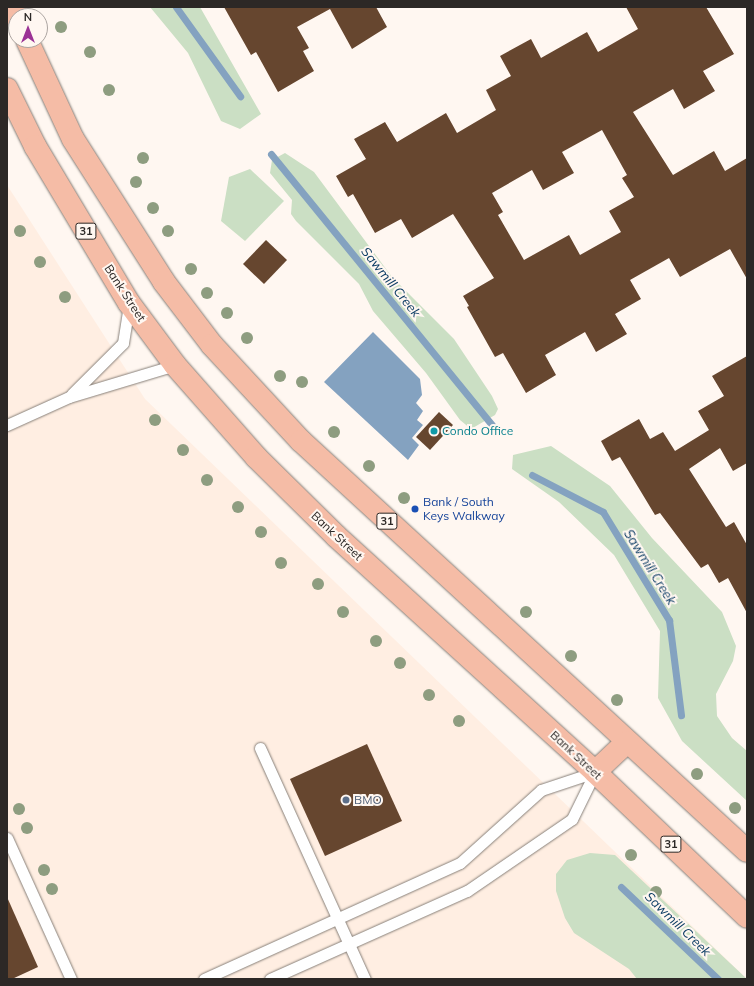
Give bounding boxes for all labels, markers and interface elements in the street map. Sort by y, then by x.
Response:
north arrow [8,8,48,48]
text: N [24,10,32,24]
road number: 31 [75,222,97,240]
water label: Sawmill Creek [358,244,424,320]
street label: Bank Street [101,262,149,324]
place label: Condo Office [442,424,513,438]
marker: Condo Office [429,426,439,436]
place label: Bank / South Keys Walkway [423,495,505,523]
marker: Bank / South Keys Walkway [410,504,420,514]
street label: Bank Street [308,509,366,563]
road number: 31 [376,512,398,530]
water label: Sawmill Creek [621,527,679,607]
street label: Bank Street [547,728,605,782]
place label: BMO [354,793,382,807]
marker: BMO [341,795,351,805]
road number: 31 [660,835,682,853]
water label: Sawmill Creek [642,889,714,959]

